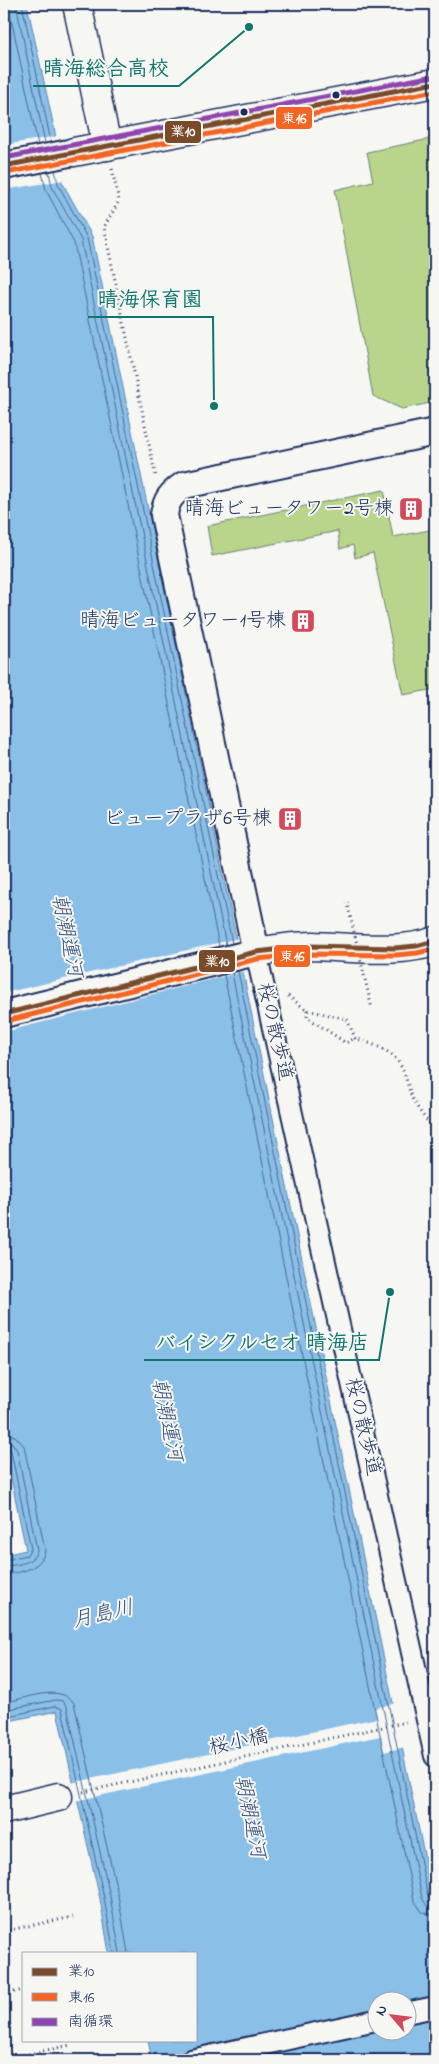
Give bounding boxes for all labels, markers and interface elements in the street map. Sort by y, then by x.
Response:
callout: 晴海総合高校 [33,50,179,86]
text: 晴海総合高校 [43,55,169,85]
unlabelled marker [331,90,341,100]
line badge: 東16 [275,106,313,130]
unlabelled marker [239,107,249,117]
text: 東16 [282,109,307,130]
line badge: 業10 [164,120,202,144]
text: 業10 [171,122,195,143]
callout: 晴海保育園 [88,281,213,317]
text: 晴海保育園 [98,286,203,316]
place label: 晴海ビュータワー2号棟 [184,495,394,524]
building icon: 晴海ビュータワー2号棟 [398,496,424,522]
place label: 晴海ビュータワー1号棟 [80,607,286,636]
building icon: 晴海ビュータワー1号棟 [290,608,316,634]
place label: ビュープラザ6号棟 [104,805,272,834]
building icon: ビュープラザ6号棟 [277,806,303,832]
water label: 朝潮運河 [43,892,90,983]
line badge: 東16 [273,944,311,968]
text: 東16 [280,947,305,968]
line badge: 業10 [198,949,236,973]
text: 業10 [205,952,229,973]
street label: 桜の散歩道 [249,980,299,1084]
callout: バイシクルセオ 晴海店 [144,1324,379,1360]
text: バイシクルセオ 晴海店 [155,1329,369,1359]
street label: 桜の散歩道 [337,1375,387,1479]
water label: 朝潮運河 [143,1376,190,1467]
water label: 月島川 [69,1593,137,1637]
street label: 桜小橋 [207,1723,271,1763]
water label: 朝潮運河 [226,1773,273,1864]
legend [22,1952,198,2042]
text: 業10 [68,1961,95,1983]
text: 東16 [68,1987,95,2009]
north arrow [366,1992,416,2042]
text: N [370,2001,393,2020]
text: 南循環 [68,2011,113,2033]

